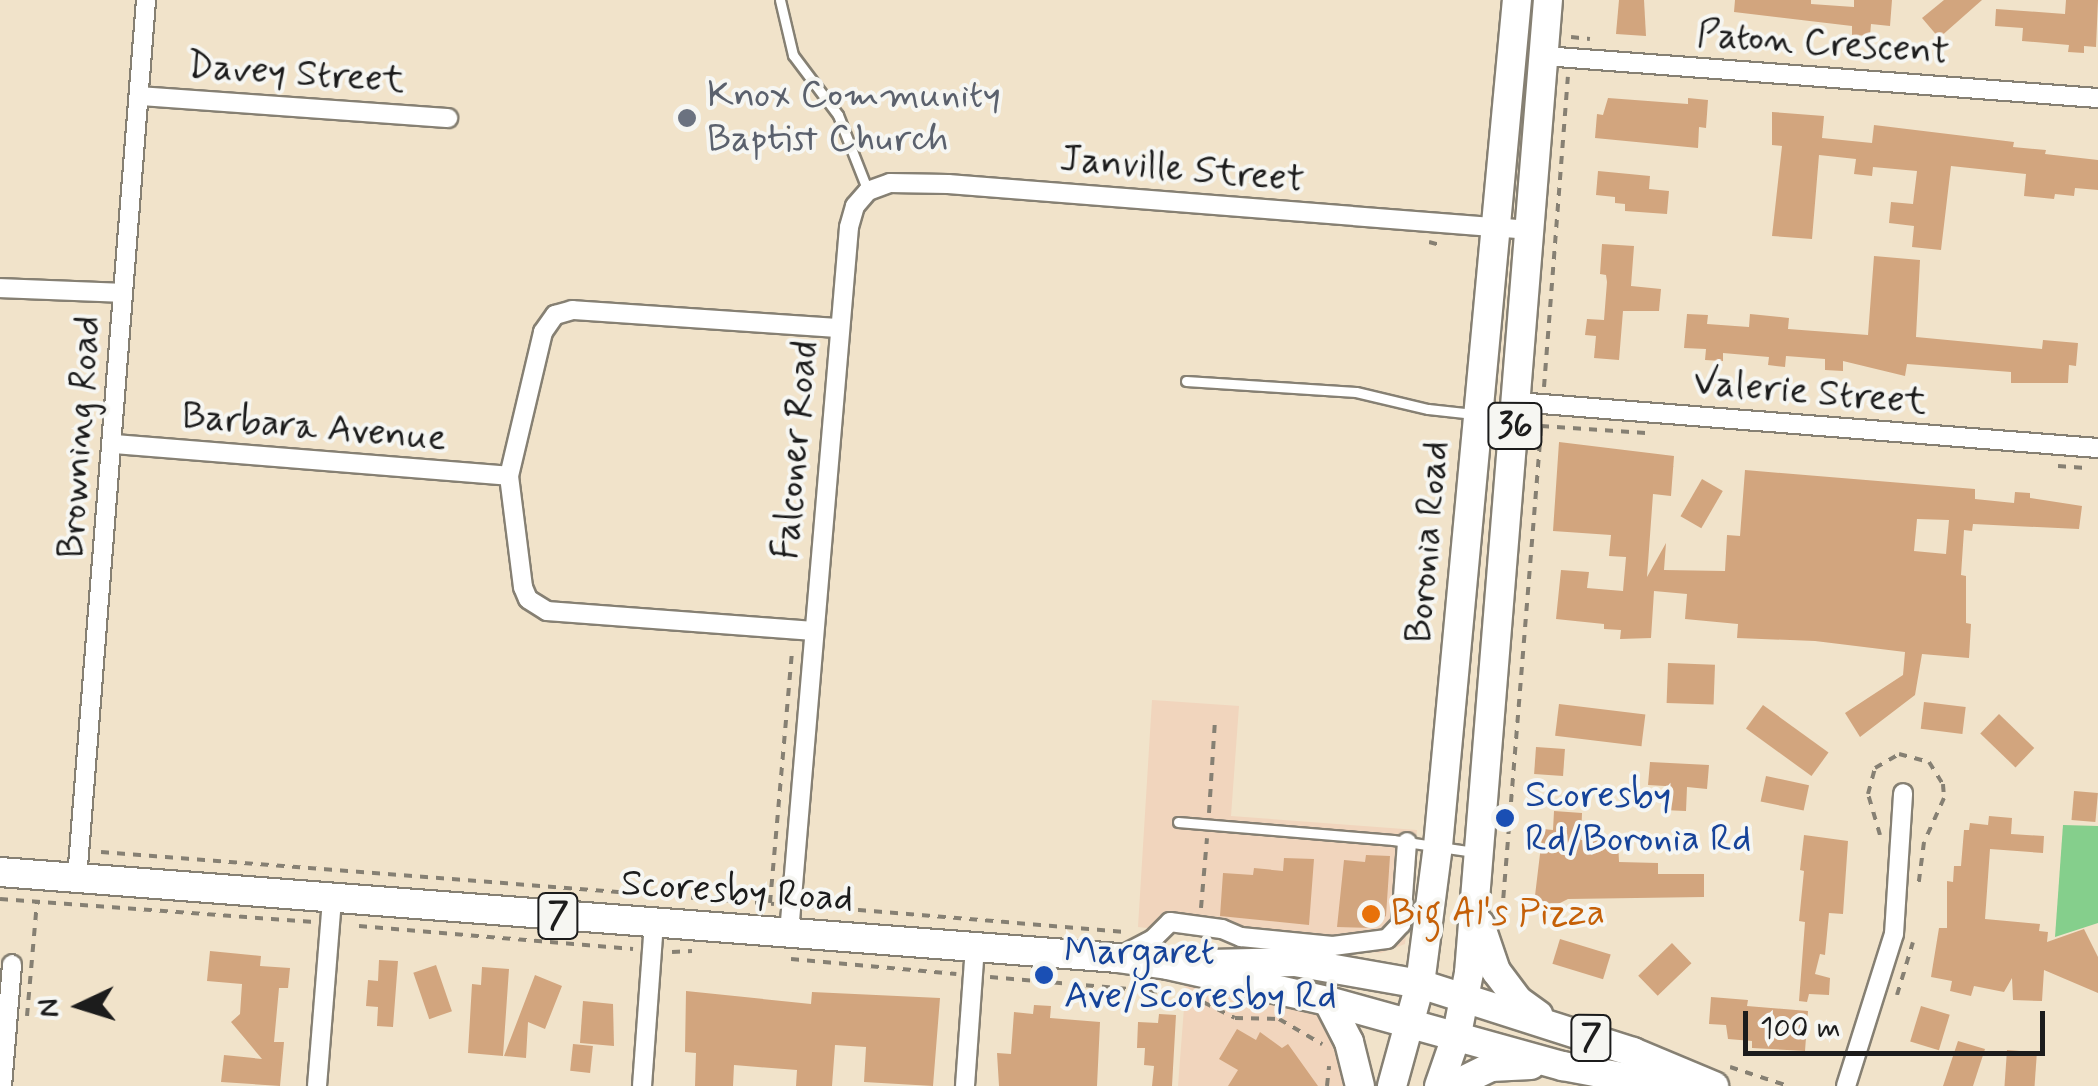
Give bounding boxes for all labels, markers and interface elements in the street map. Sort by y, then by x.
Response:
street label: Paton Crescent [1695,12,1951,76]
street label: Davey Street [186,44,406,104]
place label: Knox Community Baptist Church [707,73,994,162]
marker: Knox Community Baptist Church [676,107,698,129]
street label: Janville Street [1059,137,1305,203]
street label: Browning Road [49,314,111,560]
street label: Falconer Road [764,340,828,560]
street label: Valerie Street [1691,360,1929,426]
street label: Barbara Avenue [180,394,448,462]
road number: 36 [1485,396,1545,456]
street label: Boronia Road [1396,439,1460,645]
place label: Scoresby Rd/Boronia Rd [1525,773,1751,862]
marker: Scoresby Rd/Boronia Rd [1494,807,1516,829]
street label: Scoresby Road [619,861,855,923]
road number: 7 [536,886,580,946]
place label: Big Al's Pizza [1391,891,1609,937]
marker: Big Al's Pizza [1360,903,1382,925]
place label: Margaret Ave/Scoresby Rd [1064,930,1336,1019]
north arrow [30,956,130,1056]
marker: Margaret Ave/Scoresby Rd [1033,964,1055,986]
scale bar [1748,991,2050,1053]
text: N [30,998,69,1019]
road number: 7 [1568,1008,1614,1068]
text: 100 m [1760,1009,1841,1048]

